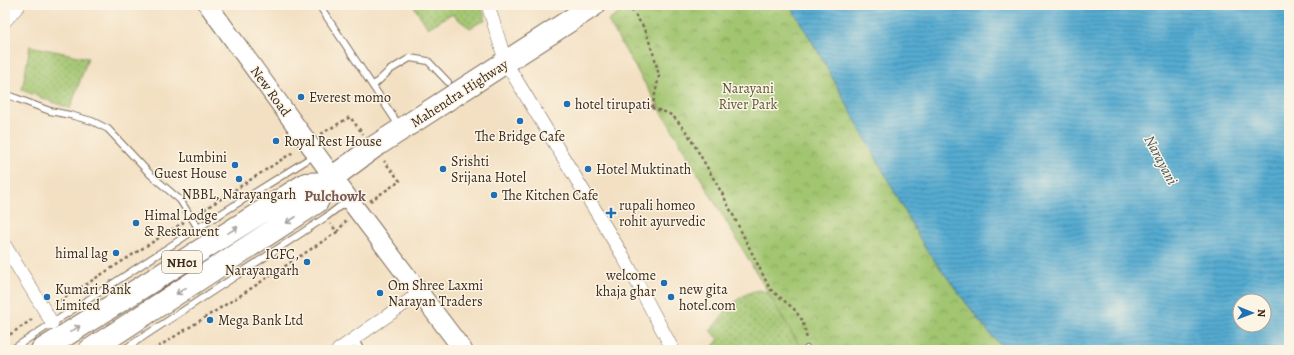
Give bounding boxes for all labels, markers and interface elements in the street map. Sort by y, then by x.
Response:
street label: Mahendra Highway [407,54,512,132]
street label: New Road [246,62,296,121]
park label: Narayani River Park [718,79,778,114]
place label: Everest momo [309,88,391,107]
marker: Everest momo [296,92,306,102]
place label: hotel tirupati [575,95,651,114]
marker: hotel tirupati [562,99,572,109]
marker: The Bridge Cafe [515,116,525,126]
place label: The Bridge Cafe [475,127,565,146]
place label: Royal Rest House [284,132,382,151]
water label: Narayani [1140,132,1182,188]
marker: Royal Rest House [271,136,281,146]
place label: Lumbini Guest House [154,148,227,183]
place label: Srishti Srijana Hotel [451,152,527,187]
marker: Lumbini Guest House [230,160,240,170]
place label: Hotel Muktinath [596,160,692,179]
marker: Srishti Srijana Hotel [438,164,448,174]
marker: Hotel Muktinath [583,164,593,174]
marker: NBBL, Narayangarh [234,174,244,184]
place label: NBBL, Narayangarh [182,185,297,204]
district label: Pulchowk [304,186,366,206]
place label: The Kitchen Cafe [502,186,598,205]
marker: The Kitchen Cafe [489,190,499,200]
place label: rupali homeo rohit ayurvedic [619,196,705,231]
place label: Himal Lodge & Restaurent [144,206,219,241]
marker: rupali homeo rohit ayurvedic [606,208,616,218]
one-way arrow [285,216,296,225]
marker: Himal Lodge & Restaurent [131,218,141,228]
one-way arrow [227,226,238,234]
place label: himal lag [55,244,108,263]
place label: ICFC, Narayangarh [225,245,300,280]
marker: himal lag [111,248,121,258]
road number: NH01 [162,251,202,273]
marker: ICFC, Narayangarh [302,257,312,267]
place label: welcome khaja ghar [596,266,657,301]
place label: Om Shree Laxmi Narayan Traders [388,276,483,311]
marker: welcome khaja ghar [659,278,669,288]
place label: Kumari Bank Limited [55,280,131,315]
place label: new gita hotel.com [679,280,736,315]
one-way arrow [176,287,187,295]
marker: Om Shree Laxmi Narayan Traders [375,288,385,298]
marker: Kumari Bank Limited [42,292,52,302]
marker: new gita hotel.com [666,292,676,302]
north arrow [1232,293,1272,333]
text: N [1254,309,1269,317]
place label: Mega Bank Ltd [218,311,304,330]
marker: Mega Bank Ltd [205,315,215,325]
one-way arrow [69,324,81,332]

